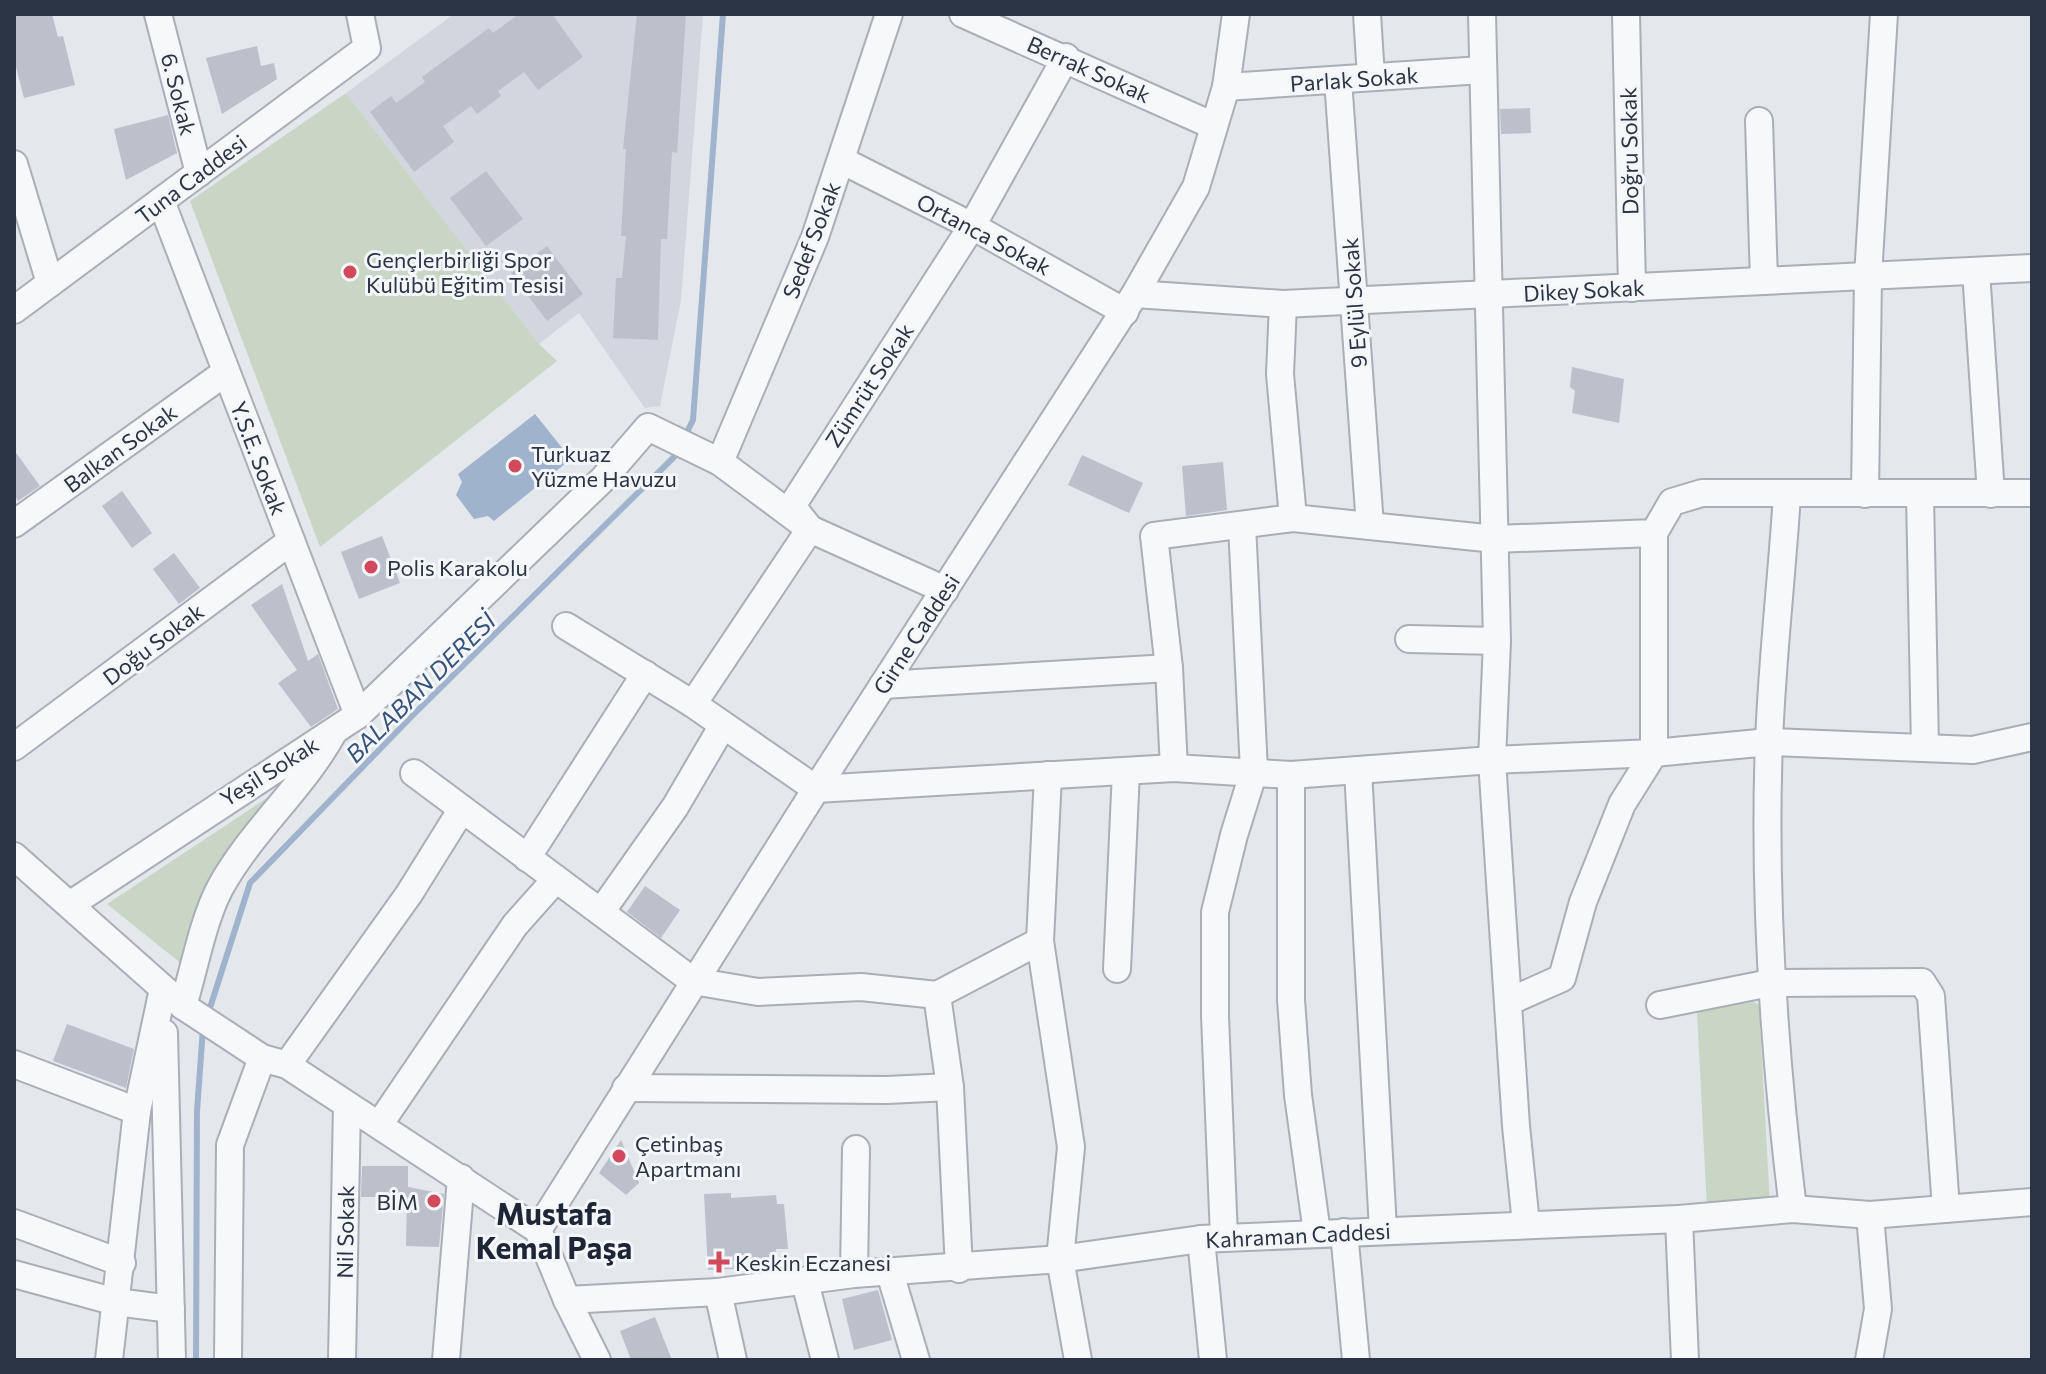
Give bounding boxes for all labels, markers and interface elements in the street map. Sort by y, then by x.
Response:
street label: Berrak Sokak [1023,30,1155,108]
street label: 6. Sokak [156,50,202,138]
street label: Parlak Sokak [1289,61,1419,97]
street label: Doğru Sokak [1614,87,1644,215]
street label: Tuna Caddesi [130,128,252,230]
street label: Sedef Sokak [776,178,846,302]
street label: Ortanca Sokak [912,187,1056,281]
street label: 9 Eylül Sokak [1336,237,1372,369]
place label: Gençlerbirliği Spor Kulübü Eğitim Tesisi [366,246,564,298]
marker: Gençlerbirliği Spor Kulübü Eğitim Tesisi [341,263,359,281]
street label: Dikey Sokak [1523,273,1645,307]
street label: Zümrüt Sokak [819,318,919,452]
street label: Y.S.E. Sokak [225,397,293,519]
street label: Balkan Sokak [58,398,182,498]
place label: Turkuaz Yüzme Havuzu [531,440,677,492]
marker: Turkuaz Yüzme Havuzu [506,457,524,475]
place label: Polis Karakolu [387,554,528,581]
marker: Polis Karakolu [362,558,380,576]
street label: Girne Caddesi [867,569,965,699]
street label: Doğu Sokak [97,597,209,691]
water label: BALABAN DERESİ [339,604,503,768]
street label: Yeşil Sokak [215,730,323,812]
place label: Çetinbaş Apartmanı [635,1130,741,1182]
marker: Çetinbaş Apartmanı [610,1147,628,1165]
street label: Nil Sokak [331,1185,359,1279]
place label: BİM [377,1188,418,1215]
marker: BİM [425,1192,443,1210]
district label: Mustafa Kemal Paşa [476,1194,632,1266]
street label: Kahraman Caddesi [1205,1217,1391,1253]
place label: Keskin Eczanesi [735,1249,891,1276]
marker: Keskin Eczanesi [710,1253,728,1271]

